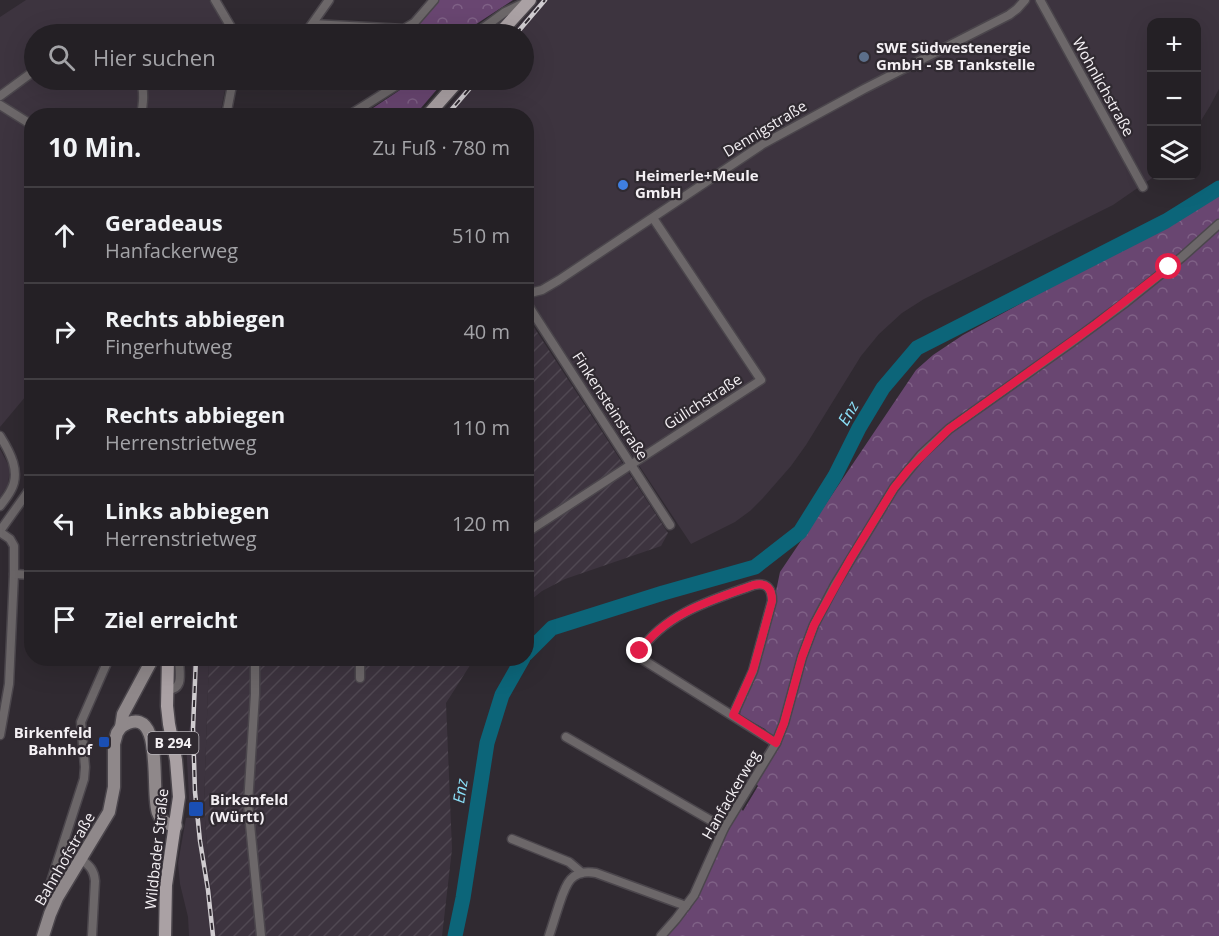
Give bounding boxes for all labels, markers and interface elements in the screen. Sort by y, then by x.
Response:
map controls [1147,18,1201,180]
button: + [1147,18,1201,72]
search box [24,24,534,90]
street label: Wohnlichstraße [1068,34,1139,139]
place label: SWE Südwestenergie GmbH - SB Tankstelle [876,37,1035,74]
icon: search [45,41,78,74]
text: Hier suchen [93,42,216,72]
marker: SWE Südwestenergie GmbH - SB Tankstelle [857,50,871,64]
button: − [1147,72,1201,126]
street label: Dennigstraße [719,95,810,161]
button: layers [1147,126,1201,180]
text: 10 Min. [48,129,141,165]
text: Zu Fuß · 780 m [372,134,510,161]
place label: Heimerle+Meule GmbH [635,165,759,202]
marker: Heimerle+Meule GmbH [616,178,630,192]
text: Geradeaus [105,207,223,237]
icon: ahead [48,219,81,252]
text: 510 m [452,222,510,249]
text: Hanfackerweg [105,237,238,264]
route start [1155,253,1181,279]
text: Rechts abbiegen [105,303,285,333]
icon: right [48,315,81,348]
text: 40 m [463,318,510,345]
text: Fingerhutweg [105,333,232,360]
street label: Finkensteinstraße [568,348,653,463]
street label: Gülichstraße [660,369,745,434]
water label: Enz [832,396,864,429]
text: Rechts abbiegen [105,399,285,429]
icon: right [48,411,81,444]
text: 110 m [452,414,510,441]
text: Herrenstrietweg [105,429,257,456]
text: Links abbiegen [105,495,270,525]
icon: left [48,507,81,540]
text: 120 m [452,510,510,537]
text: Herrenstrietweg [105,525,257,552]
icon: arrive [48,603,81,636]
text: Ziel erreicht [105,604,238,634]
route end [626,637,652,663]
place label: Birkenfeld Bahnhof [14,722,93,759]
road number: B 294 [148,732,198,754]
marker: Birkenfeld Bahnhof [97,735,111,749]
street label: Hanfackerweg [697,746,764,843]
water label: Enz [447,776,473,805]
street label: Wildbader Straße [140,787,172,910]
place label: Birkenfeld (Württ) [210,789,288,826]
marker: Birkenfeld (Württ) [187,800,205,818]
street label: Bahnhofstraße [29,808,99,909]

